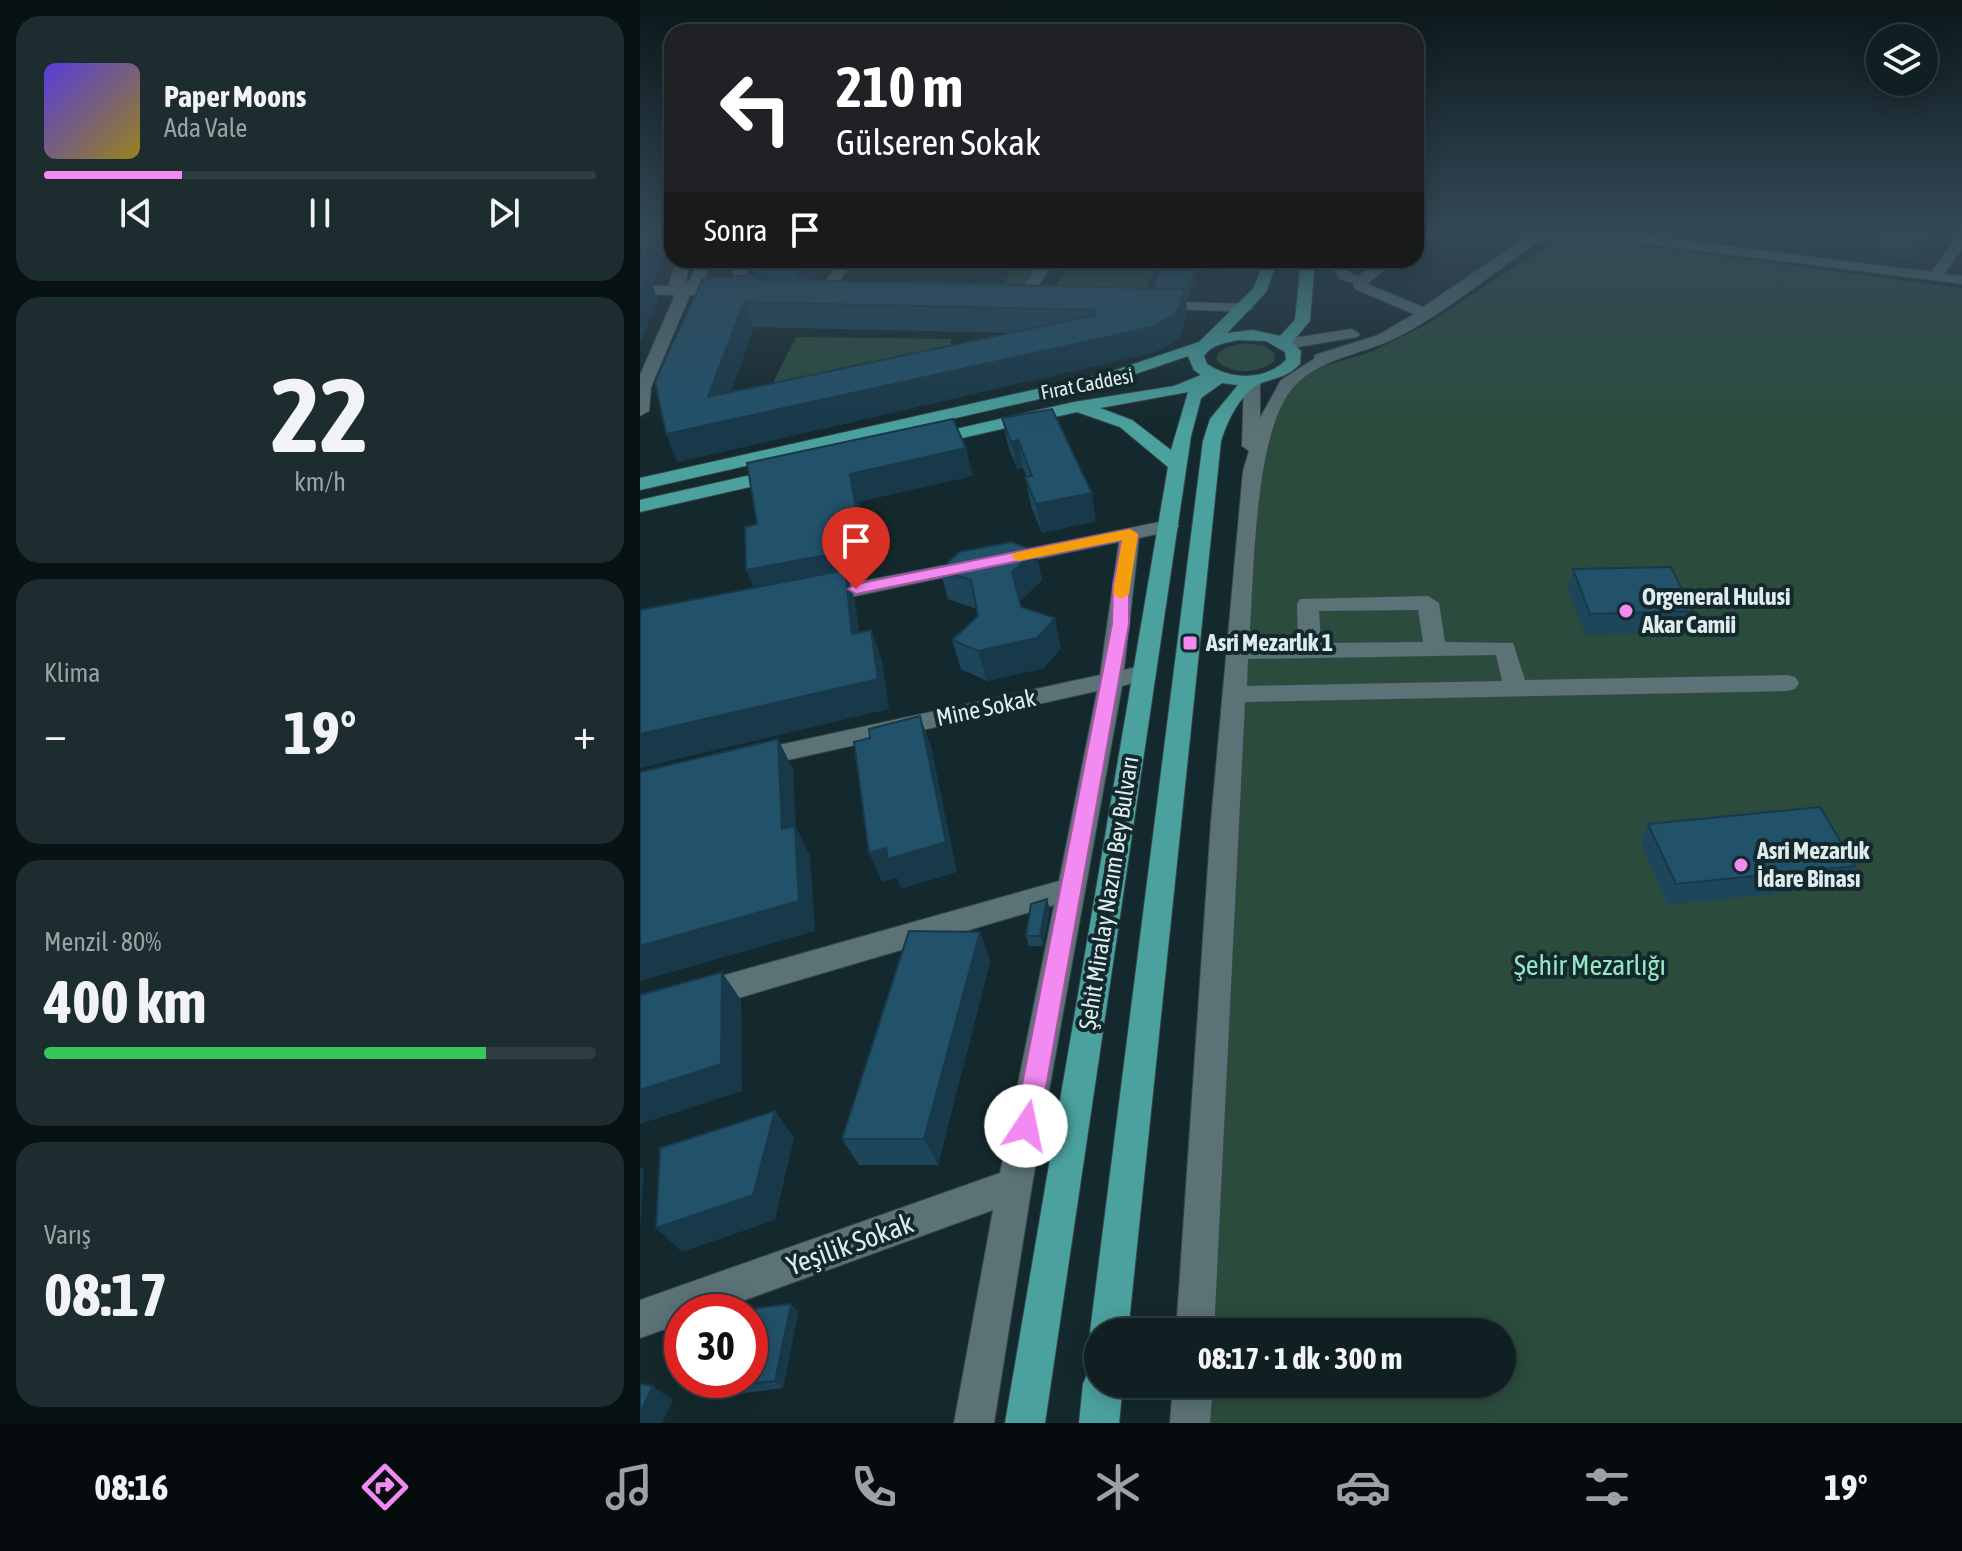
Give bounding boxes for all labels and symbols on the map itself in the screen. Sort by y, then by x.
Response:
street label: Fırat Caddesi [1039,363,1135,404]
pin [822,507,890,589]
place label: Orgeneral Hulusi Akar Camii [1641,583,1791,638]
marker: Orgeneral Hulusi Akar Camii [1617,602,1635,620]
place label: Asri Mezarlık 1 [1205,629,1333,656]
marker: Asri Mezarlık 1 [1181,634,1199,652]
street label: Mine Sokak [934,684,1039,731]
street label: Şehit Miralay Nazım Bey Bulvarı [1074,754,1143,1031]
place label: Asri Mezarlık İdare Binası [1756,837,1870,892]
marker: Asri Mezarlık İdare Binası [1732,856,1750,874]
park label: Şehir Mezarlığı [1514,949,1666,981]
position arrow [984,1084,1068,1168]
street label: Yeşilik Sokak [782,1206,918,1282]
speed limit sign: 30 [664,1294,768,1398]

